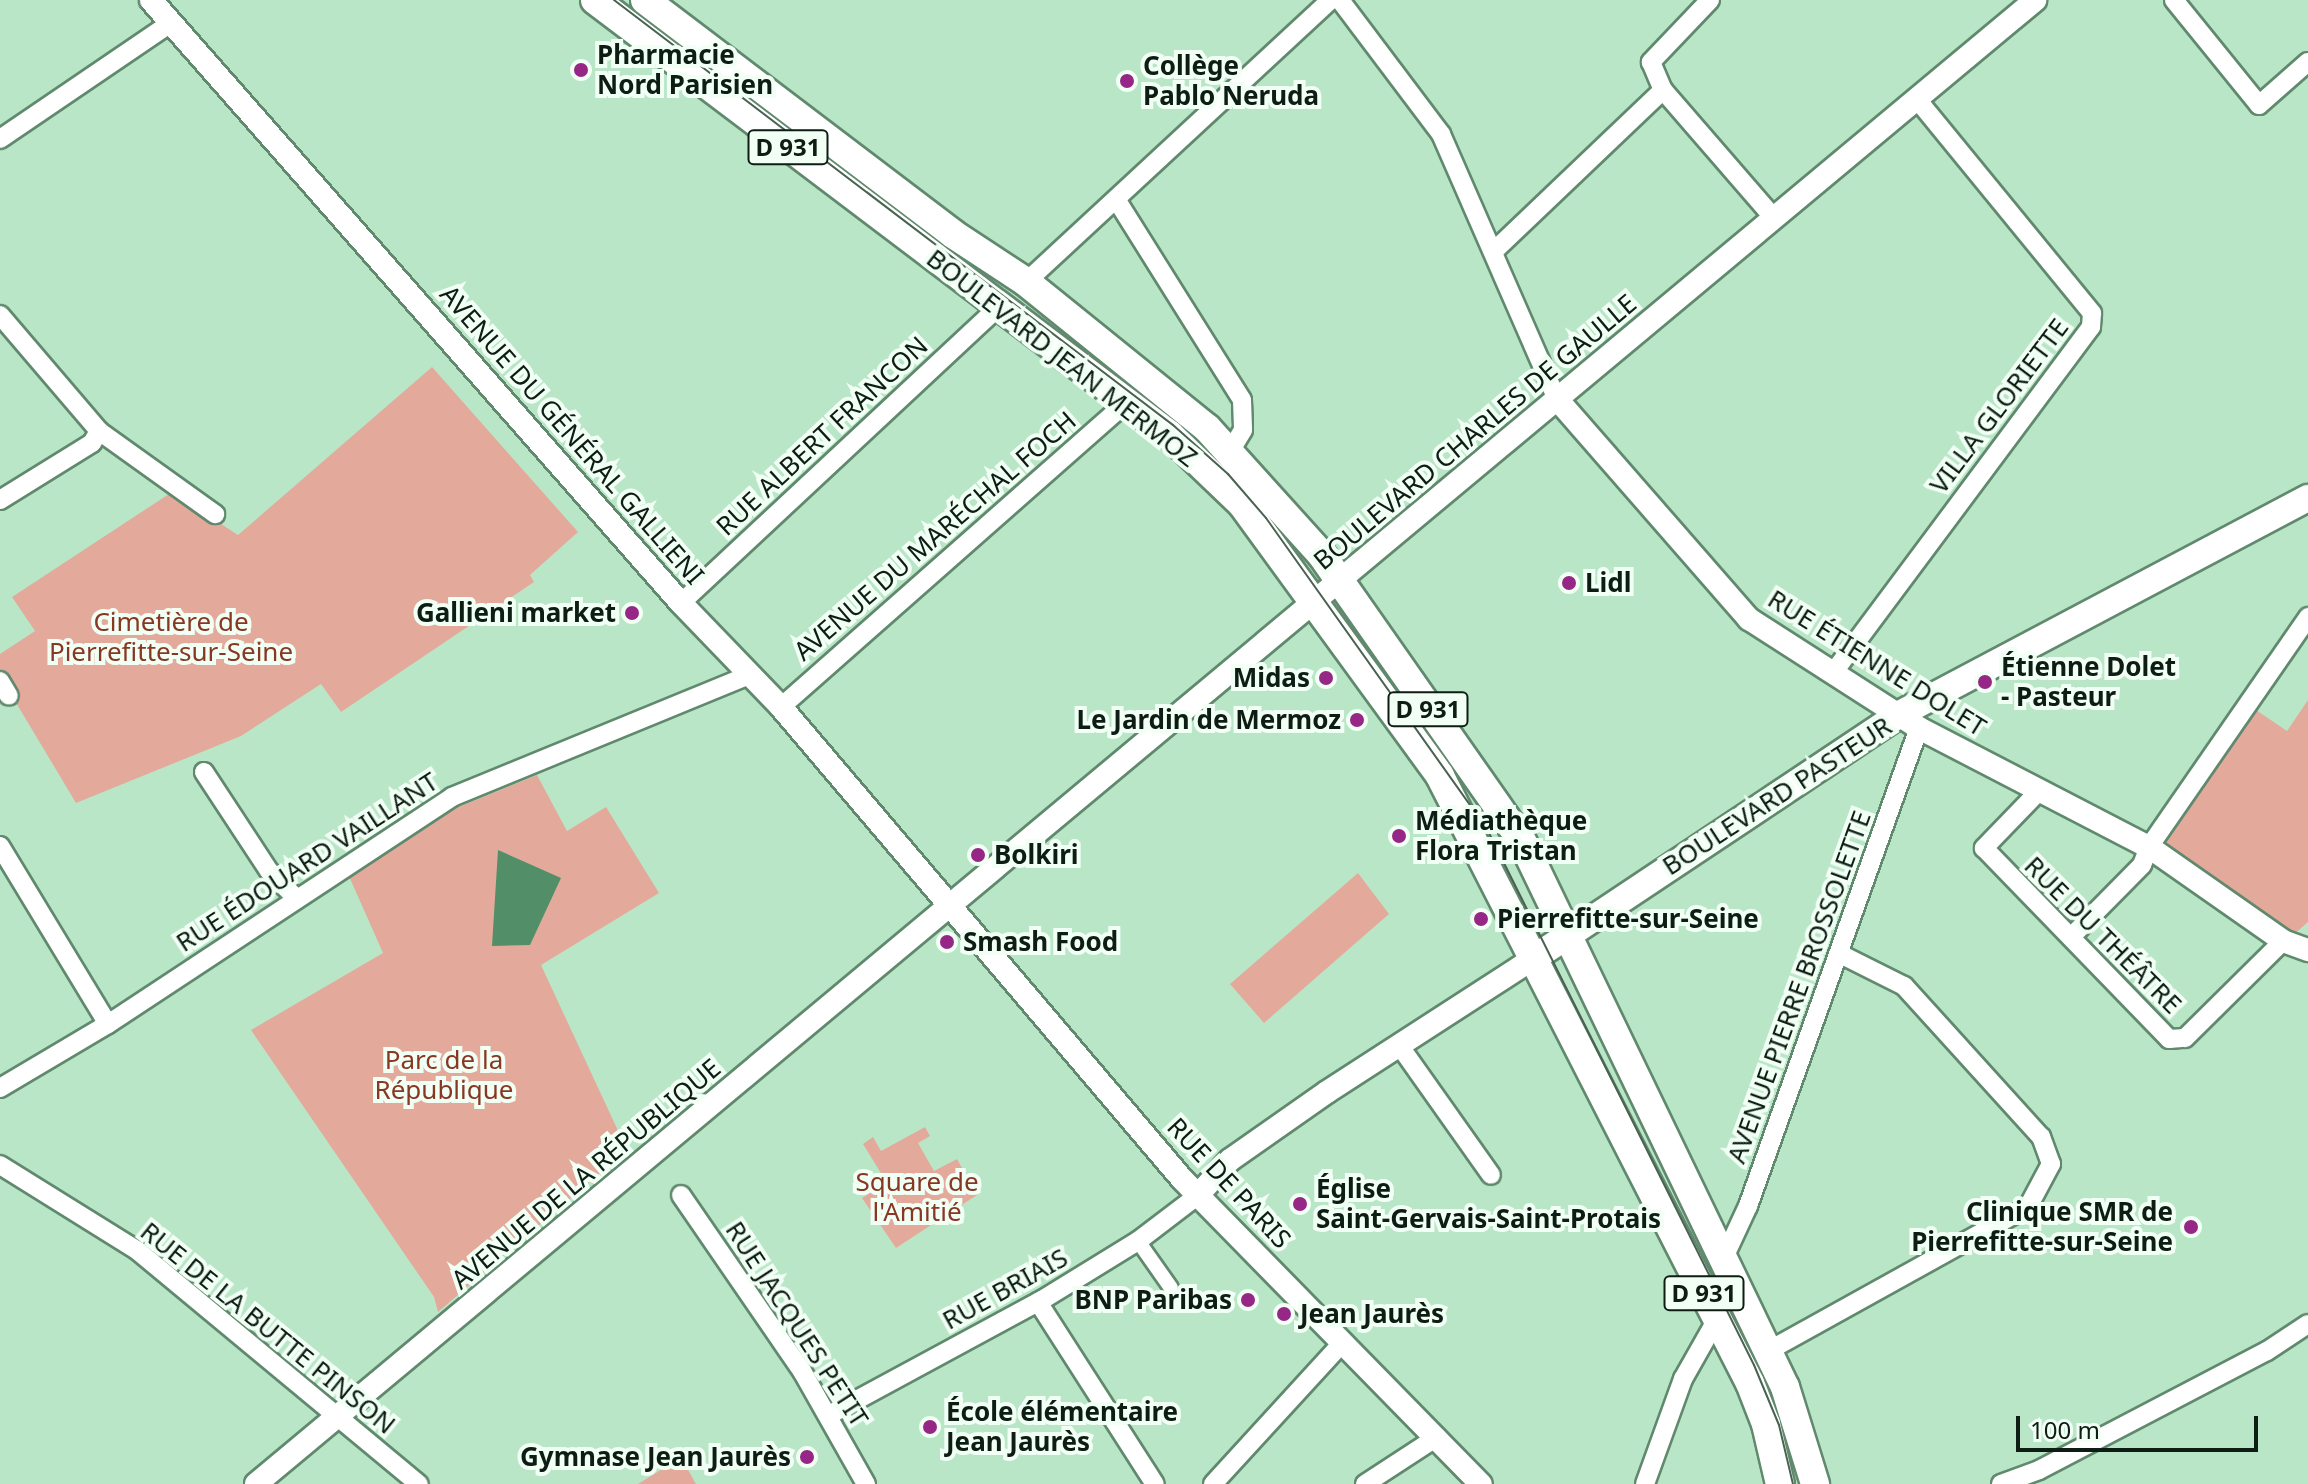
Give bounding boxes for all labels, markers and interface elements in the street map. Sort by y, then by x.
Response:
place label: Pharmacie Nord Parisien [597,39,773,100]
place label: Collège Pablo Neruda [1143,50,1319,112]
marker: Pharmacie Nord Parisien [572,61,590,79]
marker: Collège Pablo Neruda [1118,72,1136,90]
road number: D 931 [746,127,830,167]
street label: BOULEVARD JEAN MERMOZ [920,243,1204,473]
street label: AVENUE DU GÉNÉRAL GALLIENI [434,279,710,591]
street label: BOULEVARD CHARLES DE GAULLE [1307,288,1643,576]
street label: VILLA GLORIETTE [1923,312,2075,500]
street label: RUE ALBERT FRANCON [710,330,934,542]
street label: AVENUE DU MARÉCHAL FOCH [788,405,1082,667]
place label: Lidl [1585,567,1631,599]
marker: Lidl [1560,574,1578,592]
street label: RUE ÉTIENNE DOLET [1762,583,1992,743]
place label: Gallieni market [416,597,616,629]
marker: Gallieni market [623,604,641,622]
park label: Cimetière de Pierrefitte-sur-Seine [49,606,293,668]
place label: Étienne Dolet - Pasteur [2001,651,2176,712]
place label: Midas [1233,662,1310,694]
marker: Midas [1317,669,1335,687]
marker: Étienne Dolet - Pasteur [1976,673,1994,691]
road number: D 931 [1386,689,1470,729]
place label: Le Jardin de Mermoz [1077,704,1341,736]
street label: BOULEVARD PASTEUR [1657,710,1897,882]
marker: Le Jardin de Mermoz [1348,711,1366,729]
street label: RUE ÉDOUARD VAILLANT [170,766,444,958]
place label: Médiathèque Flora Tristan [1415,805,1587,866]
street label: AVENUE PIERRE BROSSOLETTE [1721,807,1877,1167]
marker: Médiathèque Flora Tristan [1390,827,1408,845]
place label: Bolkiri [994,839,1079,871]
marker: Bolkiri [969,846,987,864]
street label: RUE DU THÉÂTRE [2018,850,2188,1020]
place label: Pierrefitte-sur-Seine [1497,903,1759,935]
marker: Pierrefitte-sur-Seine [1472,910,1490,928]
place label: Smash Food [963,926,1118,958]
marker: Smash Food [938,933,956,951]
park label: Parc de la République [374,1044,514,1106]
street label: AVENUE DE LA RÉPUBLIQUE [445,1052,727,1296]
street label: RUE DE PARIS [1161,1111,1297,1255]
park label: Square de l'Amitié [855,1166,979,1228]
place label: Église Saint-Gervais-Saint-Protais [1316,1173,1661,1234]
marker: Église Saint-Gervais-Saint-Protais [1291,1195,1309,1213]
place label: Clinique SMR de Pierrefitte-sur-Seine [1911,1196,2173,1258]
street label: RUE DE LA BUTTE PINSON [134,1216,402,1440]
street label: RUE JACQUES PETIT [719,1216,875,1432]
marker: Clinique SMR de Pierrefitte-sur-Seine [2180,1216,2202,1238]
street label: RUE BRIAIS [937,1242,1073,1336]
road number: D 931 [1662,1273,1746,1313]
place label: BNP Paribas [1074,1284,1232,1316]
marker: BNP Paribas [1239,1291,1257,1309]
place label: Jean Jaurès [1300,1298,1444,1330]
marker: Jean Jaurès [1275,1305,1293,1323]
place label: École élémentaire Jean Jaurès [946,1396,1178,1458]
scale bar [2020,1400,2262,1450]
text: 100 m [2030,1413,2100,1446]
marker: École élémentaire Jean Jaurès [921,1418,939,1436]
place label: Gymnase Jean Jaurès [520,1441,791,1473]
marker: Gymnase Jean Jaurès [798,1448,816,1466]

